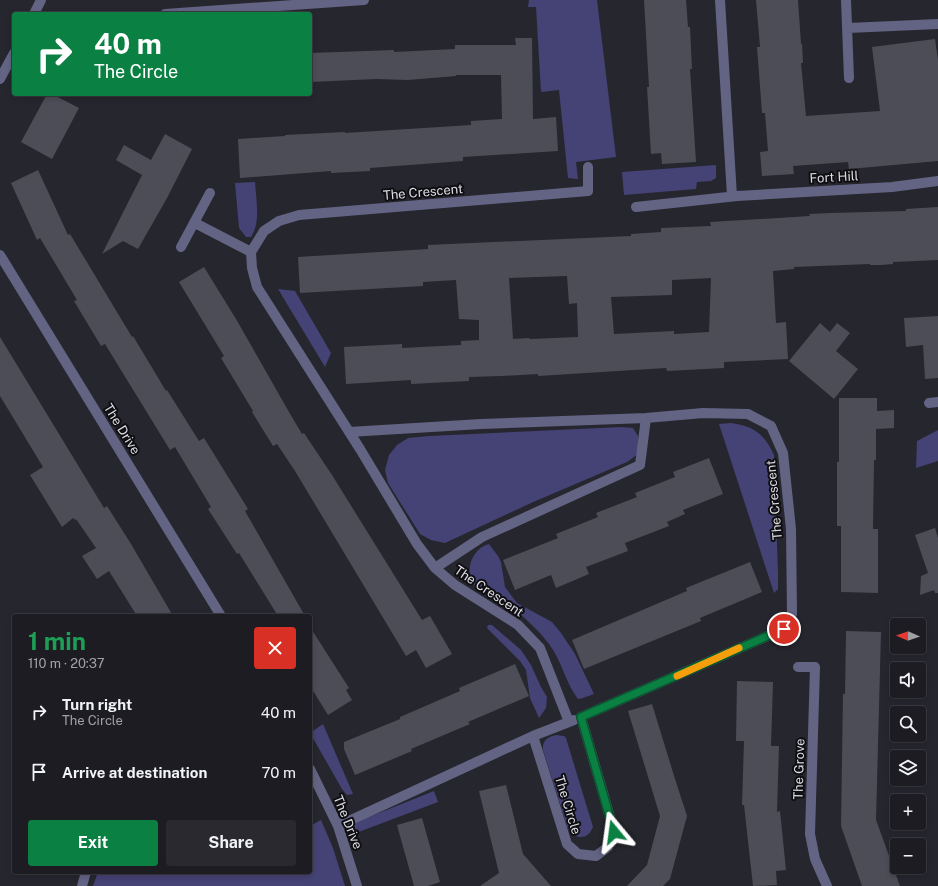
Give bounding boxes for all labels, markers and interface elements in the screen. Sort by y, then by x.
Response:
text: 40 m [94,27,162,60]
icon: right [28,28,80,80]
text: The Circle [94,61,178,82]
street label: Fort Hill [809,168,859,186]
street label: The Crescent [382,181,464,203]
street label: The Drive [101,401,143,457]
street label: The Crescent [763,459,785,541]
street label: The Crescent [452,562,526,620]
pin [767,612,801,646]
icon: arrive [773,618,795,640]
north arrow [890,618,926,654]
map controls [890,618,926,874]
text: 1 min [28,627,86,655]
button: close [254,627,296,669]
text: 110 m · 20:37 [28,656,105,671]
button: sound [890,662,926,698]
text: Turn right [62,696,132,713]
icon: right [28,701,50,723]
text: 40 m [261,704,296,721]
button: search [890,706,926,742]
text: The Circle [62,713,123,728]
street label: The Grove [790,738,808,800]
button: layers [890,750,926,786]
icon: arrive [28,761,50,783]
text: Arrive at destination [62,764,207,781]
text: 70 m [261,764,296,781]
street label: The Circle [552,774,584,836]
street label: The Drive [330,793,366,851]
button: + [890,794,926,830]
position arrow [593,811,635,853]
button: Exit [28,820,158,866]
button: Share [166,820,296,866]
button: − [890,838,926,874]

